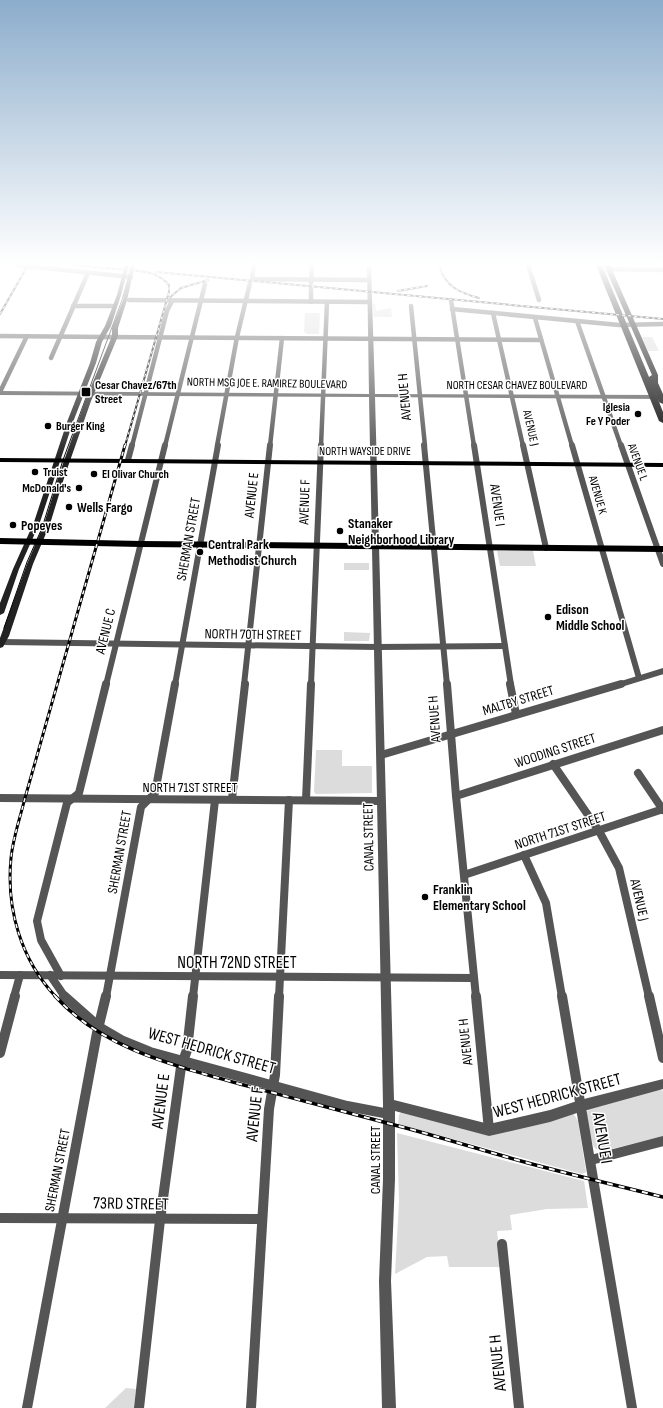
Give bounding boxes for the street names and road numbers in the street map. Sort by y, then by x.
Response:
street label: AVENUE H [394,373,415,422]
street label: NORTH MSG JOE E. RAMIREZ BOULEVARD [187,375,347,392]
street label: NORTH CESAR CHAVEZ BOULEVARD [447,378,588,393]
street label: AVENUE J [519,408,542,448]
street label: AVENUE L [624,441,651,483]
street label: NORTH WAYSIDE DRIVE [319,444,411,459]
street label: AVENUE E [241,471,262,520]
street label: AVENUE K [585,473,610,517]
street label: AVENUE F [295,479,314,526]
street label: AVENUE I [486,482,509,527]
street label: SHERMAN STREET [173,496,204,582]
street label: AVENUE C [91,606,119,657]
street label: NORTH 70TH STREET [204,625,302,644]
street label: MALTBY STREET [480,681,556,719]
street label: AVENUE H [424,695,445,744]
street label: WOODING STREET [512,729,598,772]
street label: NORTH 71ST STREET [143,779,238,796]
street label: CANAL STREET [359,802,378,871]
street label: NORTH 71ST STREET [512,808,608,853]
street label: SHERMAN STREET [104,809,135,895]
street label: AVENUE J [626,876,653,923]
street label: NORTH 72ND STREET [177,953,297,973]
street label: AVENUE H [455,1018,477,1067]
street label: WEST HEDRICK STREET [146,1023,278,1079]
street label: WEST HEDRICK STREET [491,1069,624,1123]
street label: AVENUE E [148,1072,174,1131]
street label: AVENUE F [242,1085,268,1143]
street label: AVENUE I [588,1110,616,1165]
street label: CANAL STREET [367,1125,384,1194]
street label: SHERMAN STREET [41,1127,74,1213]
street label: 73RD STREET [93,1193,169,1215]
street label: AVENUE H [485,1334,511,1393]

